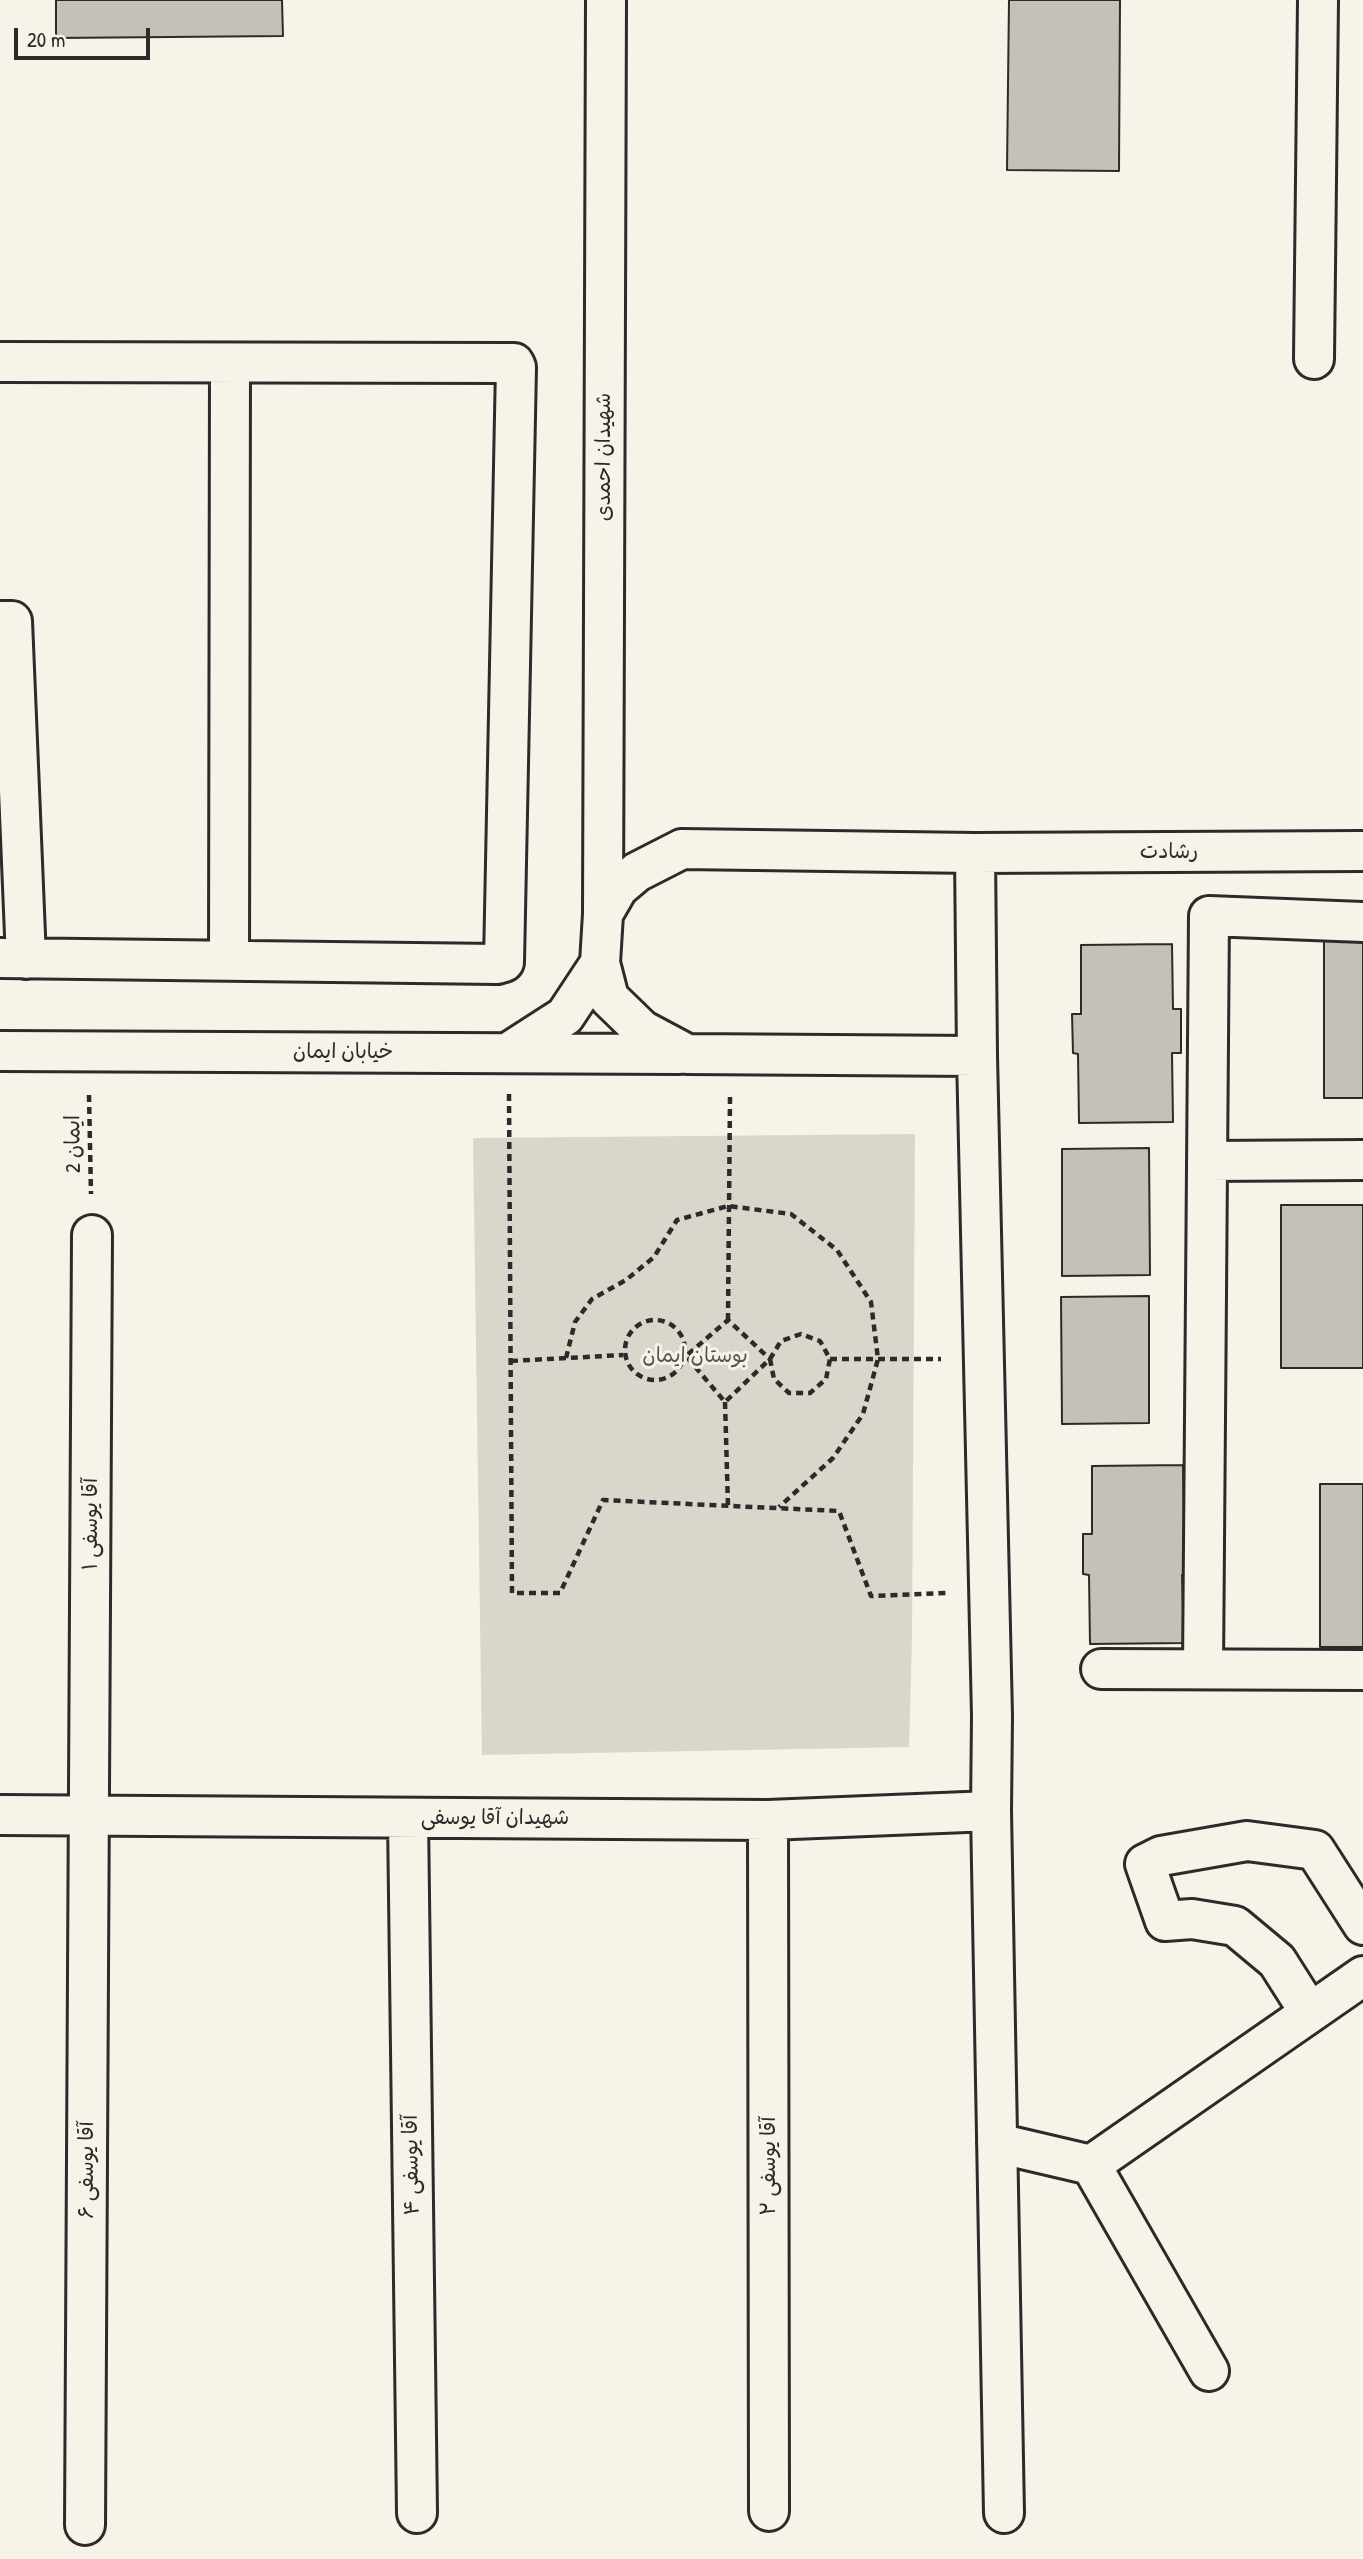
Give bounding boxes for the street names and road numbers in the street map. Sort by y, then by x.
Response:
street label: شهیدان احمدی [591,393,617,521]
street label: رشادت [1140,839,1198,865]
street label: خیابان ایمان [293,1039,393,1065]
street label: ایمان 2 [61,1115,87,1173]
street label: آقا یوسفی ۱ [78,1478,104,1570]
street label: شهیدان آقا یوسفی [421,1805,569,1831]
street label: آقا یوسفی ۴ [399,2114,425,2216]
street label: آقا یوسفی ۲ [756,2116,782,2216]
street label: آقا یوسفی ۶ [74,2121,100,2219]

